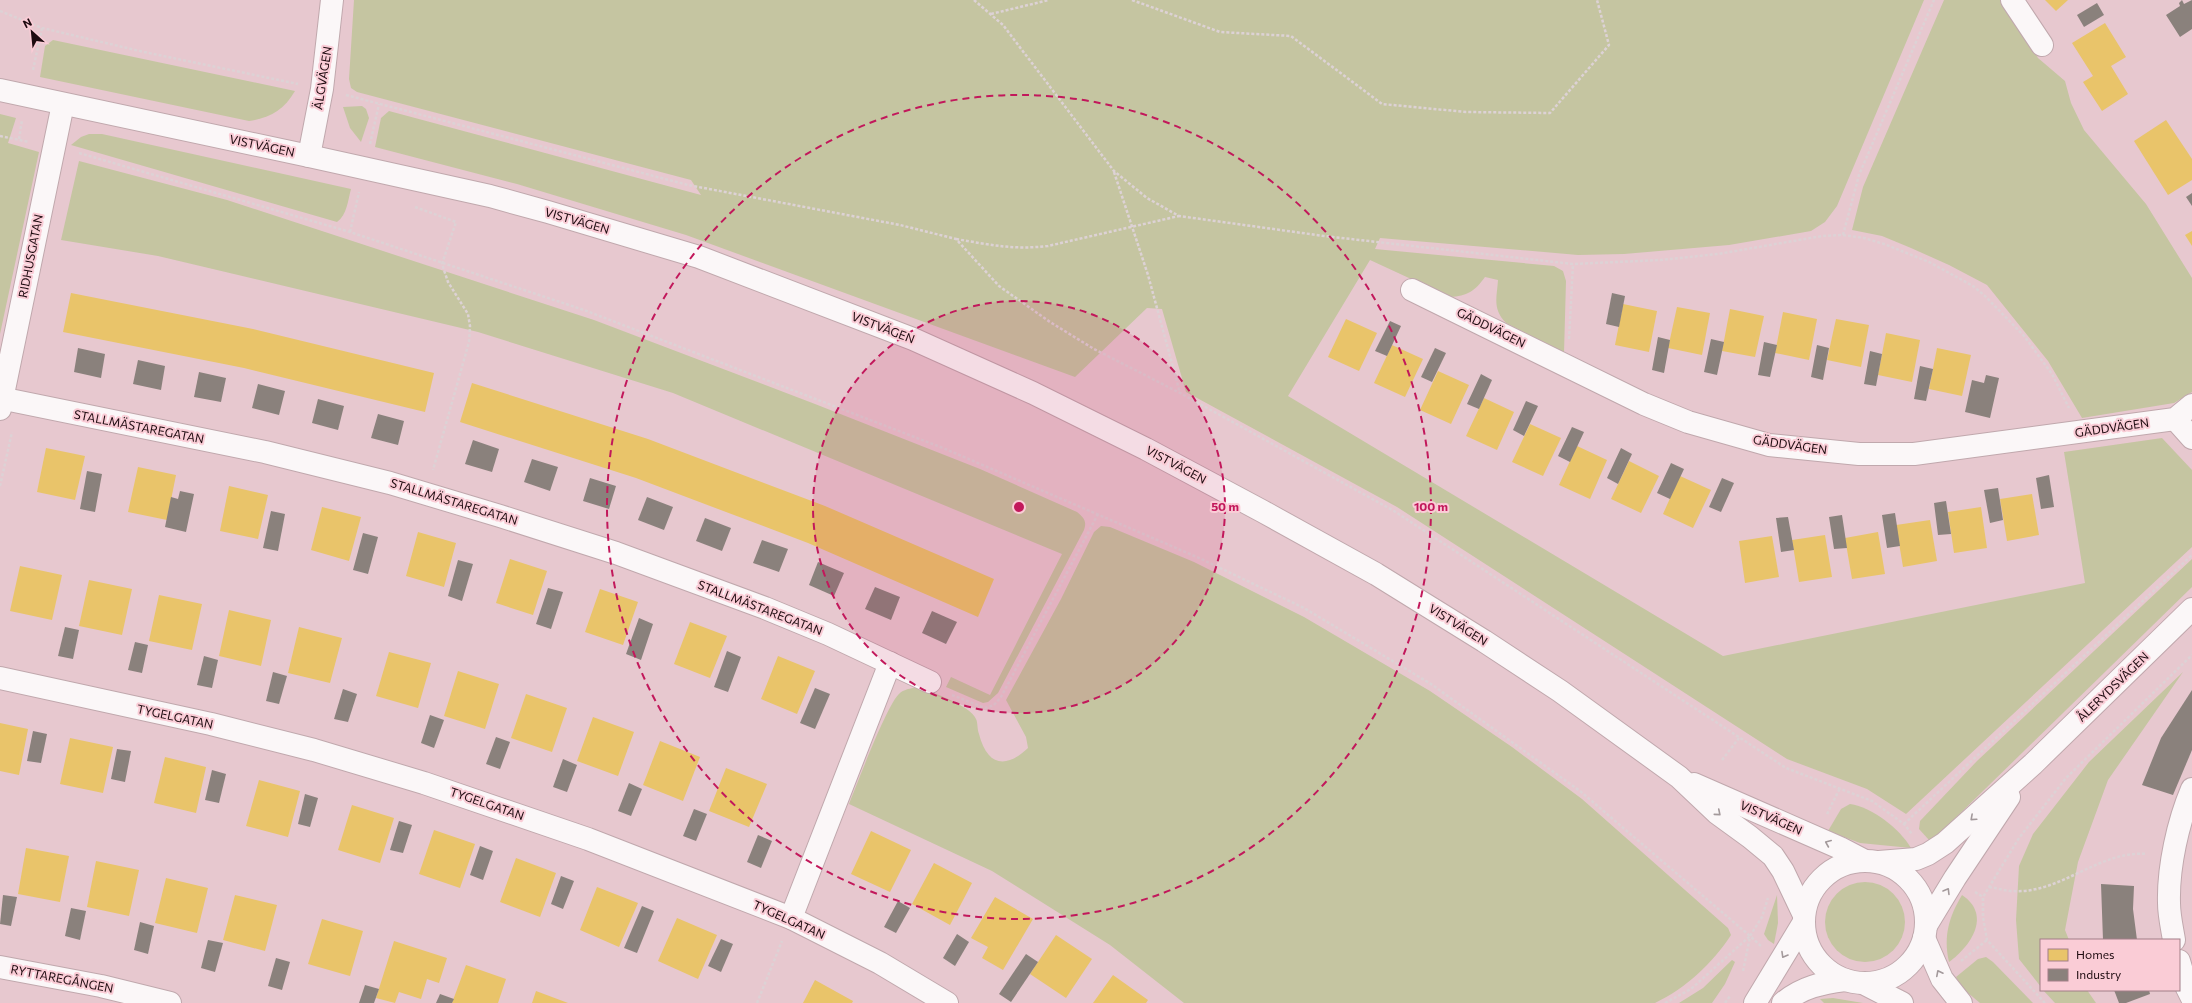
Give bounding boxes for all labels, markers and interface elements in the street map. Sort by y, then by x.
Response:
north arrow [12,12,52,52]
text: N [21,15,34,30]
street label: ÄLGVÄGEN [310,45,334,111]
street label: VISTVÄGEN [228,131,296,159]
street label: VISTVÄGEN [543,204,611,236]
street label: RIDHUSGATAN [15,213,45,299]
street label: GÄDDVÄGEN [1455,304,1528,350]
street label: VISTVÄGEN [850,309,917,346]
street label: STALLMÄSTAREGATAN [73,407,205,446]
street label: GÄDDVÄGEN [2074,415,2150,439]
street label: GÄDDVÄGEN [1752,432,1828,456]
street label: VISTVÄGEN [1144,442,1209,486]
street label: STALLMÄSTAREGATAN [389,475,520,527]
text: 50 m [1211,499,1239,513]
text: 100 m [1414,499,1448,513]
centre of rings [1012,500,1026,514]
street label: STALLMÄSTAREGATAN [696,577,825,637]
street label: VISTVÄGEN [1427,601,1490,648]
street label: ÅLERYDSVÄGEN [2074,649,2151,724]
street label: TYGELGATAN [136,701,215,731]
street label: TYGELGATAN [448,784,526,822]
street label: VISTVÄGEN [1738,797,1805,837]
one-way arrow [1713,808,1720,815]
one-way arrow [1970,814,1978,821]
one-way arrow [1825,840,1833,848]
one-way arrow [1942,888,1949,895]
street label: TYGELGATAN [751,897,828,941]
legend [2040,939,2180,991]
text: Homes [2076,947,2114,961]
one-way arrow [1782,951,1789,958]
street label: RYTTAREGÅNGEN [10,961,115,995]
text: Industry [2076,967,2121,981]
one-way arrow [1936,970,1944,977]

